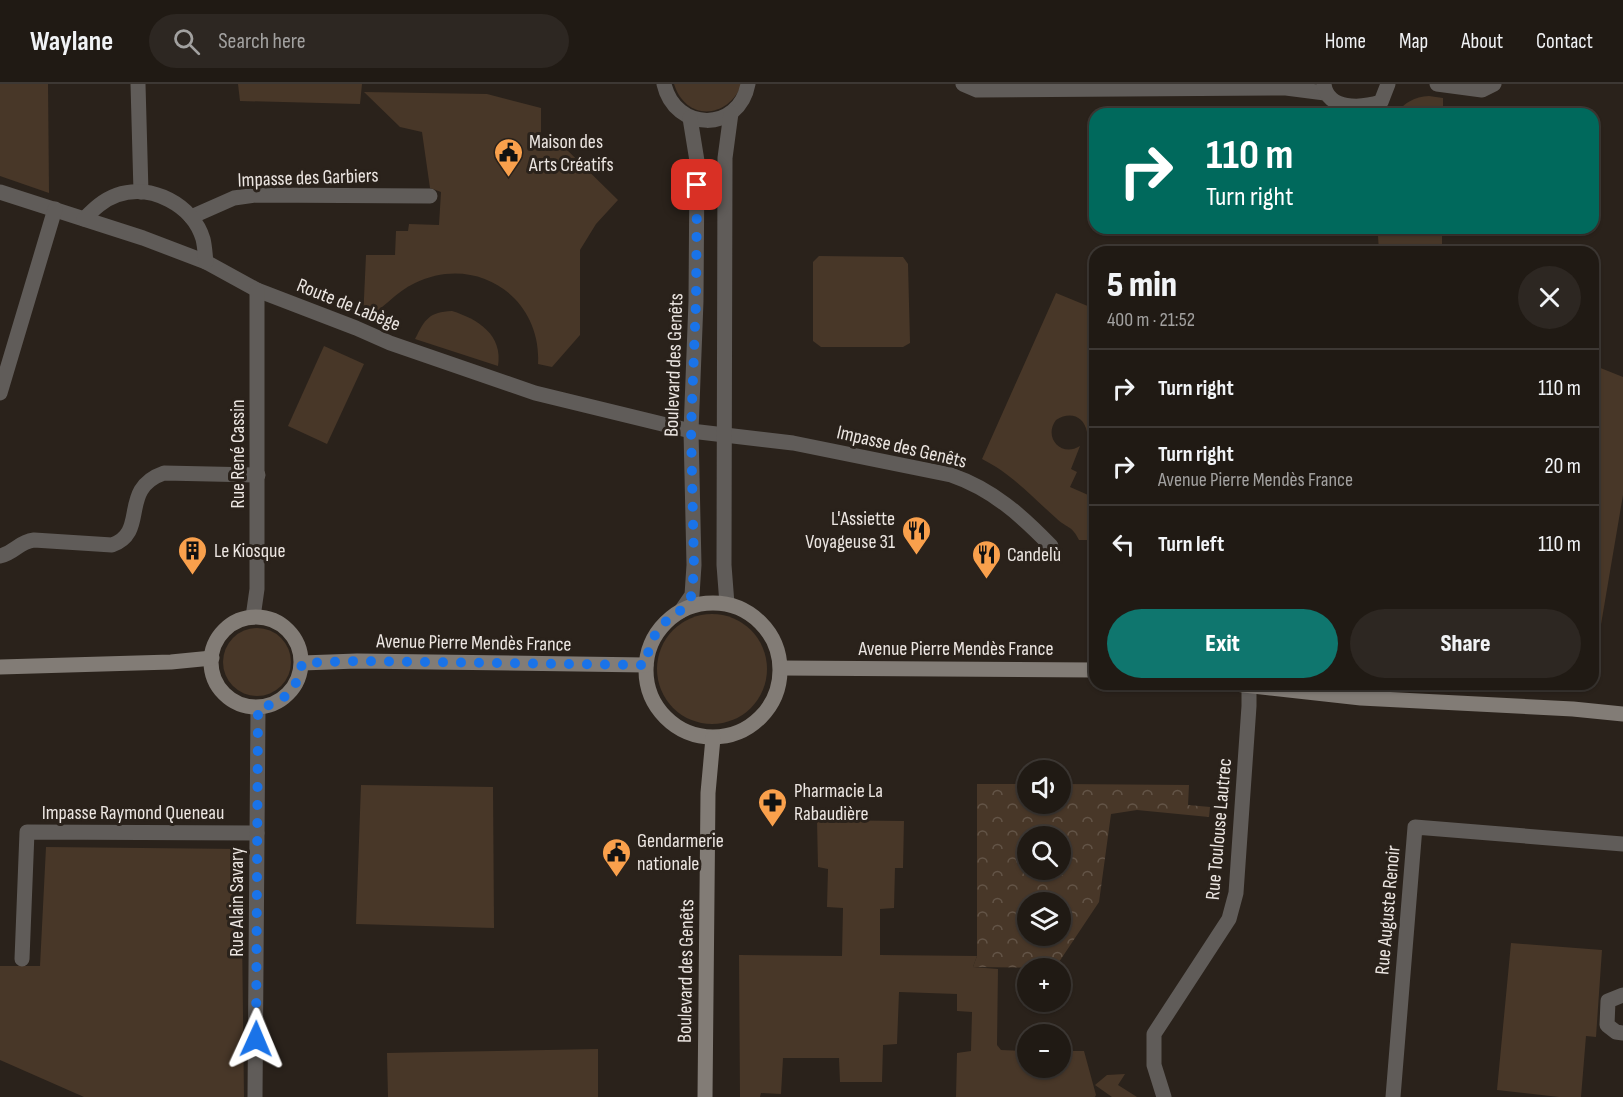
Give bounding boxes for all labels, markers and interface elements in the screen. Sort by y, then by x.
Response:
search box [149,14,569,68]
text: Waylane [30,25,113,58]
icon: search [170,25,203,58]
text: Search here [218,28,306,55]
text: Home [1325,29,1366,54]
text: Map [1399,29,1428,54]
text: About [1461,29,1503,54]
text: Contact [1536,29,1593,54]
place label: Maison des Arts Créatifs [528,130,614,177]
text: 110 m [1206,130,1293,181]
icon: right [1107,132,1185,210]
public building icon: Maison des Arts Créatifs [492,136,524,178]
pin [671,159,722,210]
street label: Impasse des Garbiers [237,164,379,192]
icon: arrive [680,168,713,201]
text: Turn right [1206,181,1293,213]
text: 5 min [1107,264,1177,307]
button: close [1518,266,1581,329]
street label: Route de Labège [293,273,404,337]
street label: Boulevard des Genêts [659,293,689,437]
text: 400 m · 21:52 [1107,308,1195,332]
icon: right [1107,372,1140,405]
text: Turn right [1158,375,1234,402]
text: 110 m [1538,375,1581,402]
street label: Rue René Cassin [226,399,250,509]
street label: Impasse des Genêts [834,420,969,474]
text: Turn right [1158,441,1234,468]
icon: right [1107,450,1140,483]
text: 20 m [1545,453,1581,480]
text: Avenue Pierre Mendès France [1158,468,1353,492]
place label: L'Assiette Voyageuse 31 [805,507,895,554]
restaurant icon: L'Assiette Voyageuse 31 [900,514,932,556]
icon: left [1107,528,1140,561]
text: Turn left [1158,531,1224,558]
text: 110 m [1538,531,1581,558]
building icon: Le Kiosque [177,534,209,576]
restaurant icon: Candelù [970,538,1002,580]
place label: Le Kiosque [214,539,285,563]
place label: Candelù [1007,543,1061,567]
button: Exit [1107,609,1338,678]
button: Share [1350,609,1581,678]
street label: Avenue Pierre Mendès France [375,629,572,657]
street label: Avenue Pierre Mendès France [857,637,1054,661]
street label: Rue Toulouse Lautrec [1201,757,1237,901]
map controls [1017,760,1071,1078]
button: sound [1017,760,1071,814]
place label: Pharmacie La Rabaudière [794,779,883,826]
pharmacy icon: Pharmacie La Rabaudière [757,786,789,828]
street label: Impasse Raymond Queneau [42,801,224,825]
button: search [1017,826,1071,880]
place label: Gendarmerie nationale [637,829,724,876]
public building icon: Gendarmerie nationale [600,836,632,878]
street label: Rue Auguste Renoir [1370,844,1406,976]
street label: Rue Alain Savary [225,847,249,957]
button: layers [1017,892,1071,946]
street label: Boulevard des Genêts [673,899,699,1043]
button: + [1017,958,1071,1012]
position arrow [224,1007,288,1071]
button: − [1017,1024,1071,1078]

